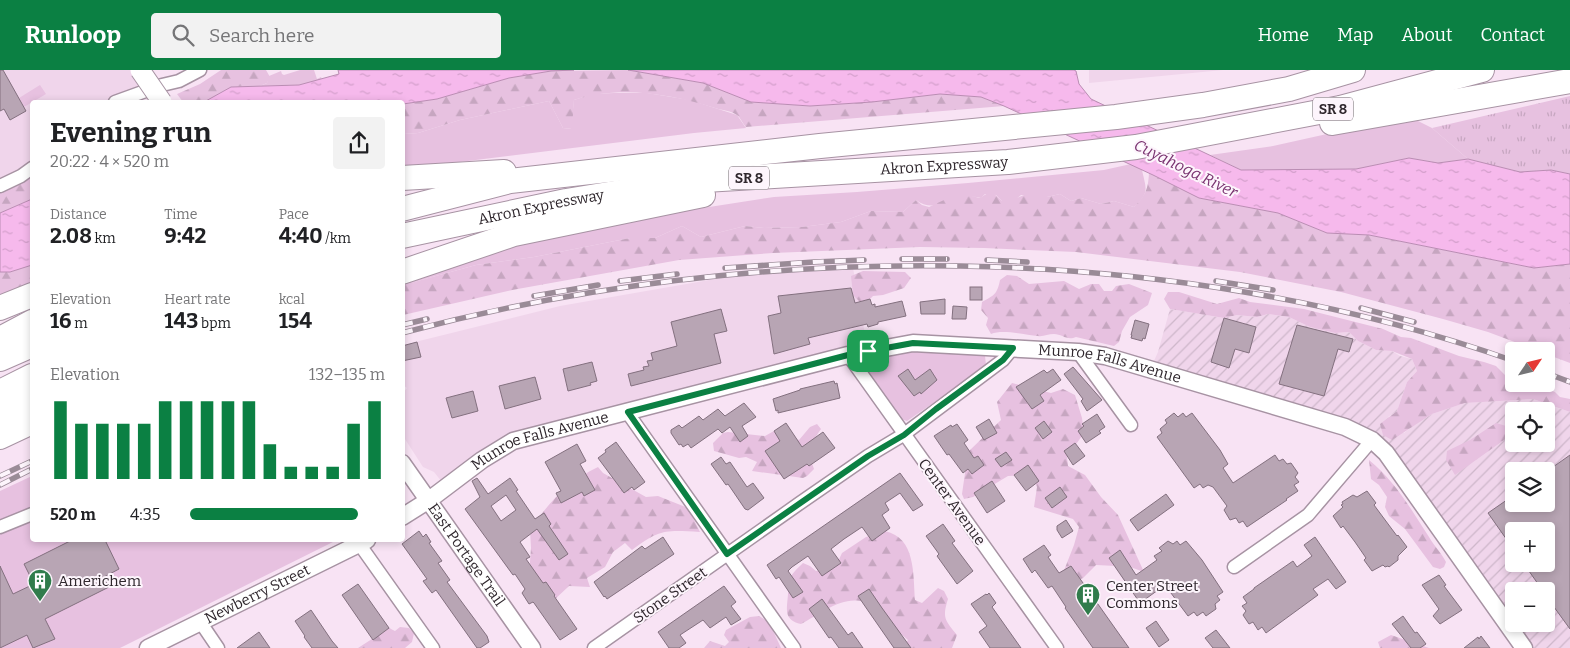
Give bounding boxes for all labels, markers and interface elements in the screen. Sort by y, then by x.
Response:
search box [151,13,501,58]
text: Runloop [25,21,121,49]
icon: search [169,21,197,49]
text: Search here [209,24,315,47]
text: Home [1258,24,1309,46]
text: Map [1337,24,1373,46]
text: About [1401,24,1452,46]
text: Contact [1480,24,1545,46]
road number: SR 8 [1313,98,1353,120]
text: Evening run [50,116,211,149]
button: share [333,117,385,169]
water label: Cuyahoga River [1131,135,1242,202]
text: 20:22 · 4 × 520 m [50,152,169,171]
street label: Akron Expressway [880,153,1009,179]
road number: SR 8 [729,166,769,190]
street label: Akron Expressway [476,186,605,229]
text: Distance [50,206,107,223]
text: Time [164,206,197,223]
text: Pace [279,206,309,223]
text: 2.08 [50,223,92,249]
text: 9:42 [164,223,206,249]
text: 4:40 [279,223,322,249]
text: km [92,230,116,247]
text: /km [322,230,351,247]
text: Elevation [50,291,111,308]
text: Heart rate [164,291,231,308]
text: kcal [279,291,305,308]
text: 16 [50,308,71,334]
text: 143 [164,308,198,334]
text: 154 [279,308,312,334]
text: m [71,315,88,332]
text: bpm [198,315,231,332]
pin [847,330,889,372]
icon: arrive [854,337,882,365]
street label: Munroe Falls Avenue [1038,341,1183,387]
north arrow [1505,342,1555,392]
map controls [1505,342,1555,632]
text: Elevation [50,365,120,384]
text: 132–135 m [309,365,385,384]
button: locate [1505,402,1555,452]
street label: Munroe Falls Avenue [467,408,611,474]
street label: Center Avenue [915,455,989,549]
button: layers [1505,462,1555,512]
street label: East Portage Trail [424,500,509,609]
text: 520 m [50,505,96,524]
text: 4:35 [130,505,160,524]
button: + [1505,522,1555,572]
street label: Newberry Street [202,560,313,628]
street label: Stone Street [630,563,711,627]
building icon: Americhem [27,568,53,602]
place label: Americhem [58,572,142,590]
place label: Center Street Commons [1106,577,1199,612]
building icon: Center Street Commons [1075,582,1101,616]
button: − [1505,582,1555,632]

